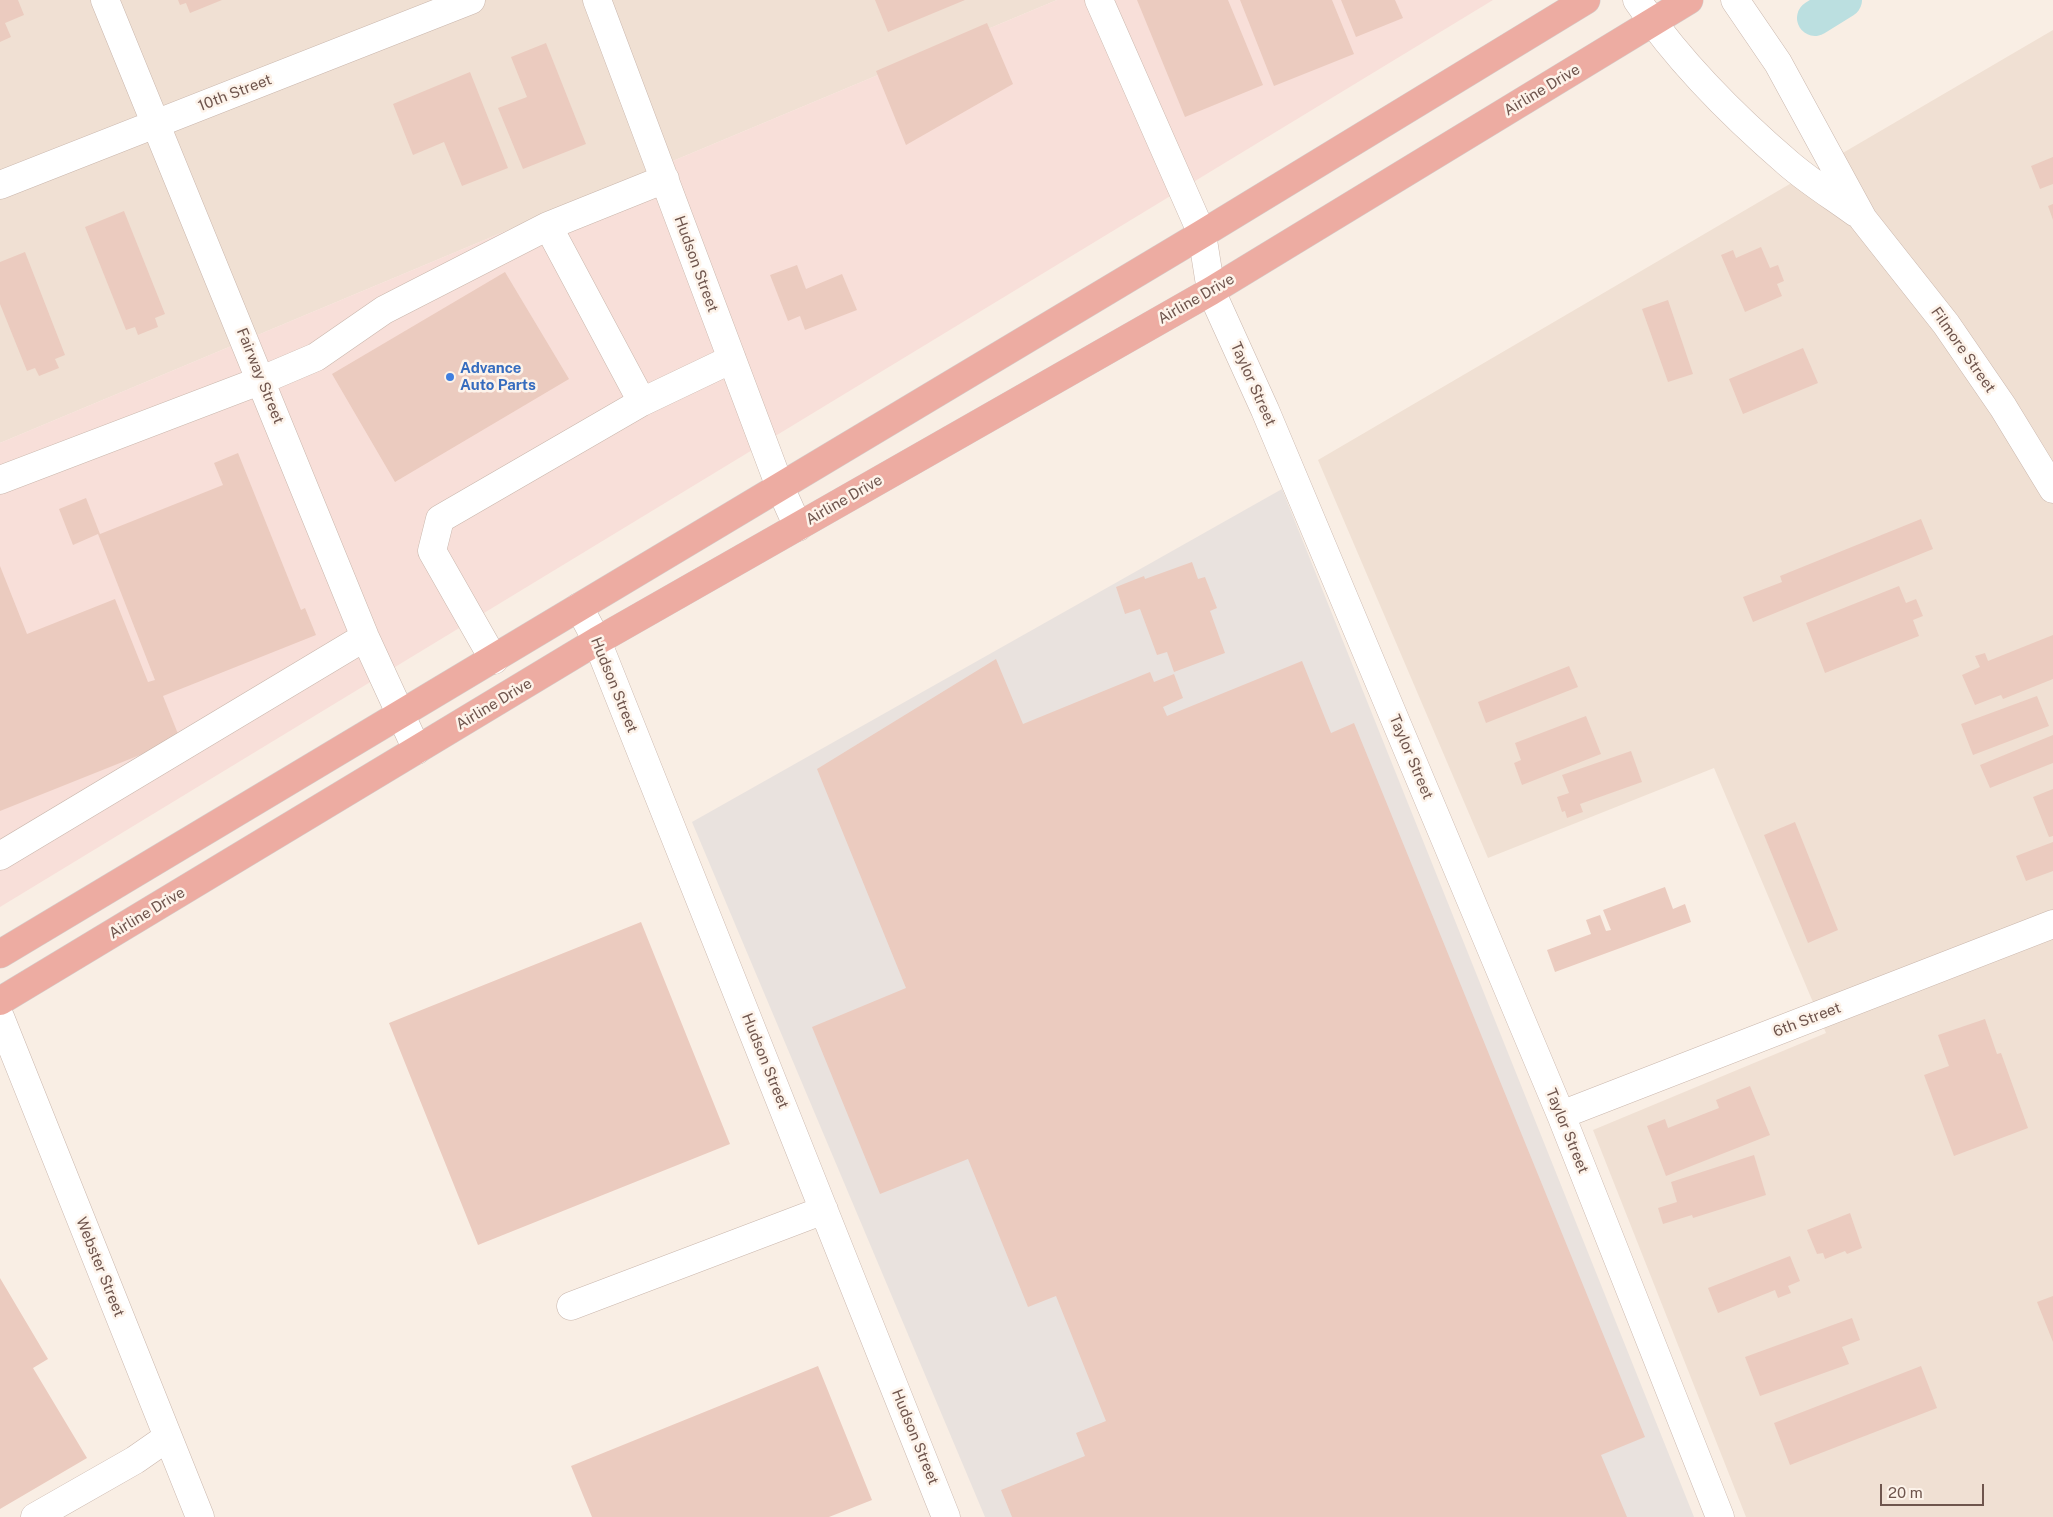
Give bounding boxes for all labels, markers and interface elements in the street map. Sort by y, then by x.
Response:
street label: Airline Drive [1501,60,1583,120]
street label: 10th Street [196,71,274,115]
street label: Hudson Street [670,213,722,315]
street label: Airline Drive [1155,270,1237,328]
street label: Filmore Street [1927,304,1999,396]
street label: Fairway Street [233,325,287,427]
street label: Taylor Street [1226,339,1280,429]
place label: Advance Auto Parts [460,359,536,394]
marker: Advance Auto Parts [444,371,456,383]
street label: Airline Drive [803,471,885,529]
street label: Hudson Street [587,635,641,735]
street label: Airline Drive [453,674,535,734]
street label: Taylor Street [1385,712,1437,802]
street label: Airline Drive [106,883,188,943]
street label: 6th Street [1771,999,1843,1041]
street label: Hudson Street [738,1011,792,1111]
street label: Taylor Street [1542,1086,1592,1176]
street label: Webster Street [72,1215,128,1319]
street label: Hudson Street [888,1387,942,1487]
scale bar [1883,1474,1987,1506]
text: 20 m [1888,1484,1923,1501]

